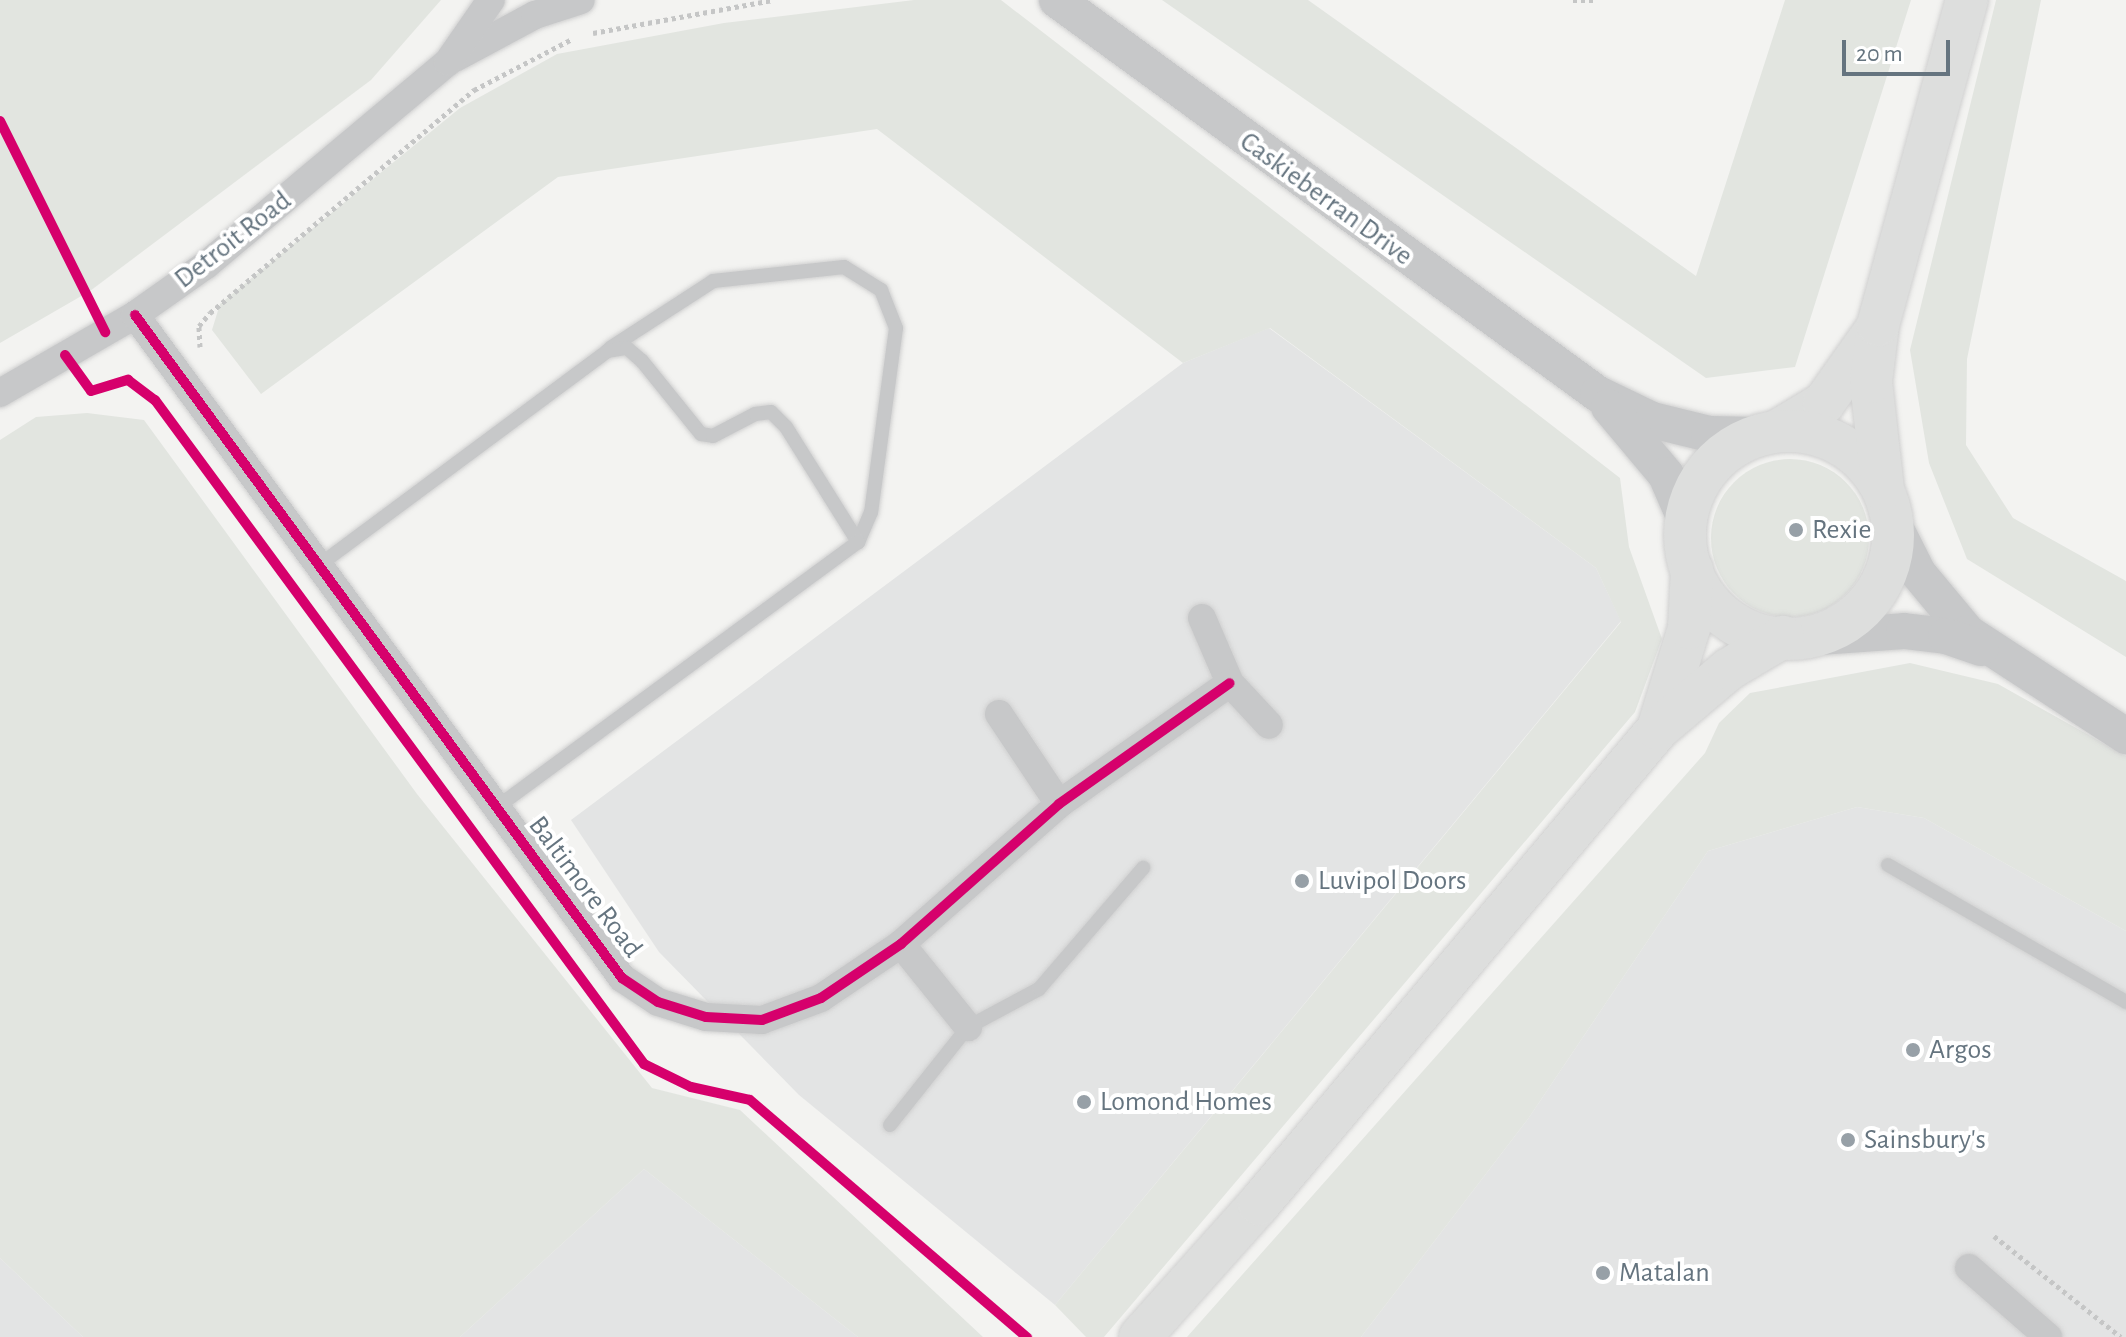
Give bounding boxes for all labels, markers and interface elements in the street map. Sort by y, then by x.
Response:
scale bar [1846,24,1954,74]
text: 20 m [1856,42,1903,66]
street label: Caskieberran Drive [1233,125,1419,273]
street label: Detroit Road [168,184,298,296]
place label: Rexie [1812,513,1871,547]
marker: Rexie [1787,521,1805,539]
street label: Baltimore Road [521,810,649,964]
place label: Luvipol Doors [1318,864,1466,898]
marker: Luvipol Doors [1293,872,1311,890]
place label: Argos [1929,1033,1992,1067]
marker: Argos [1904,1041,1922,1059]
place label: Lomond Homes [1100,1085,1272,1119]
marker: Lomond Homes [1075,1093,1093,1111]
place label: Sainsbury's [1864,1123,1986,1157]
marker: Sainsbury's [1839,1131,1857,1149]
place label: Matalan [1619,1256,1710,1290]
marker: Matalan [1594,1264,1612,1282]

